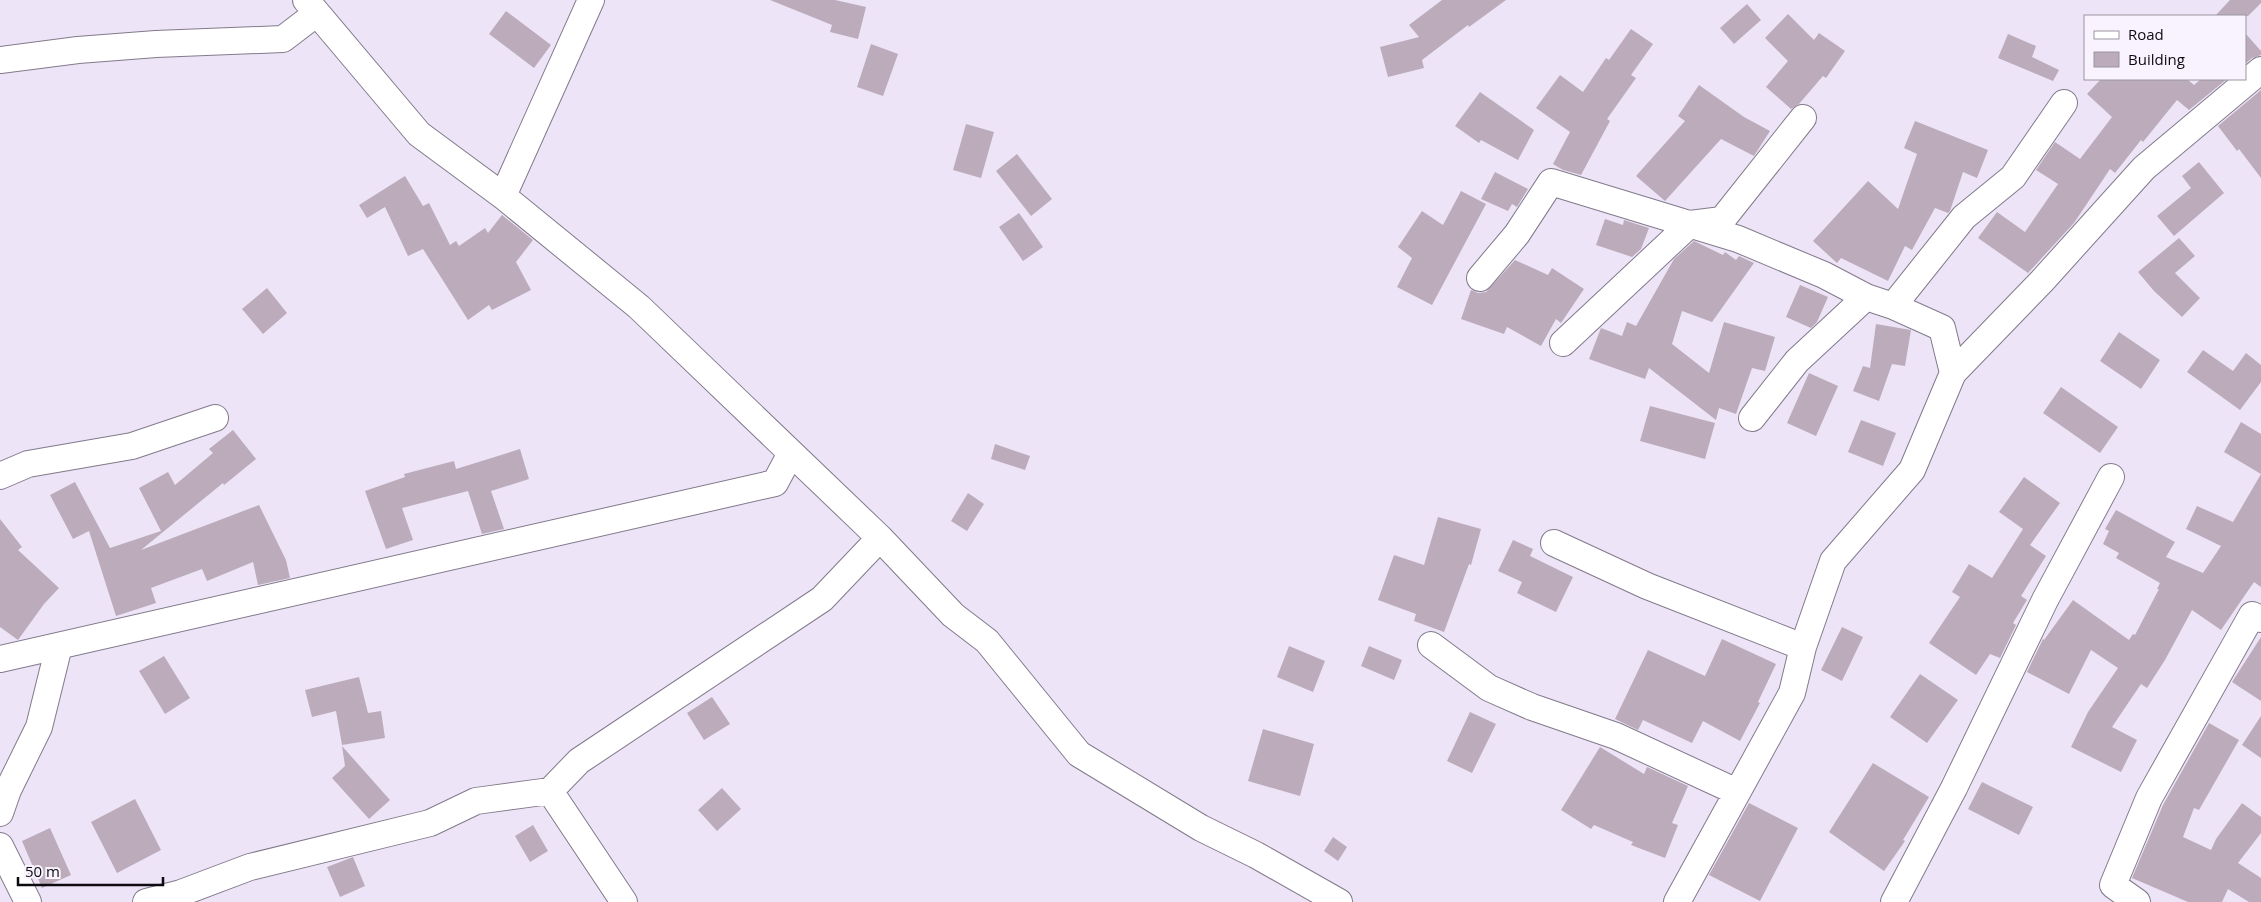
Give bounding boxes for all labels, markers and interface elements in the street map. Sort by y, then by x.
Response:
legend [2084,15,2246,80]
text: Road [2128,24,2164,44]
text: Building [2128,49,2185,69]
scale bar [18,854,162,886]
text: 50 m [25,861,60,881]

